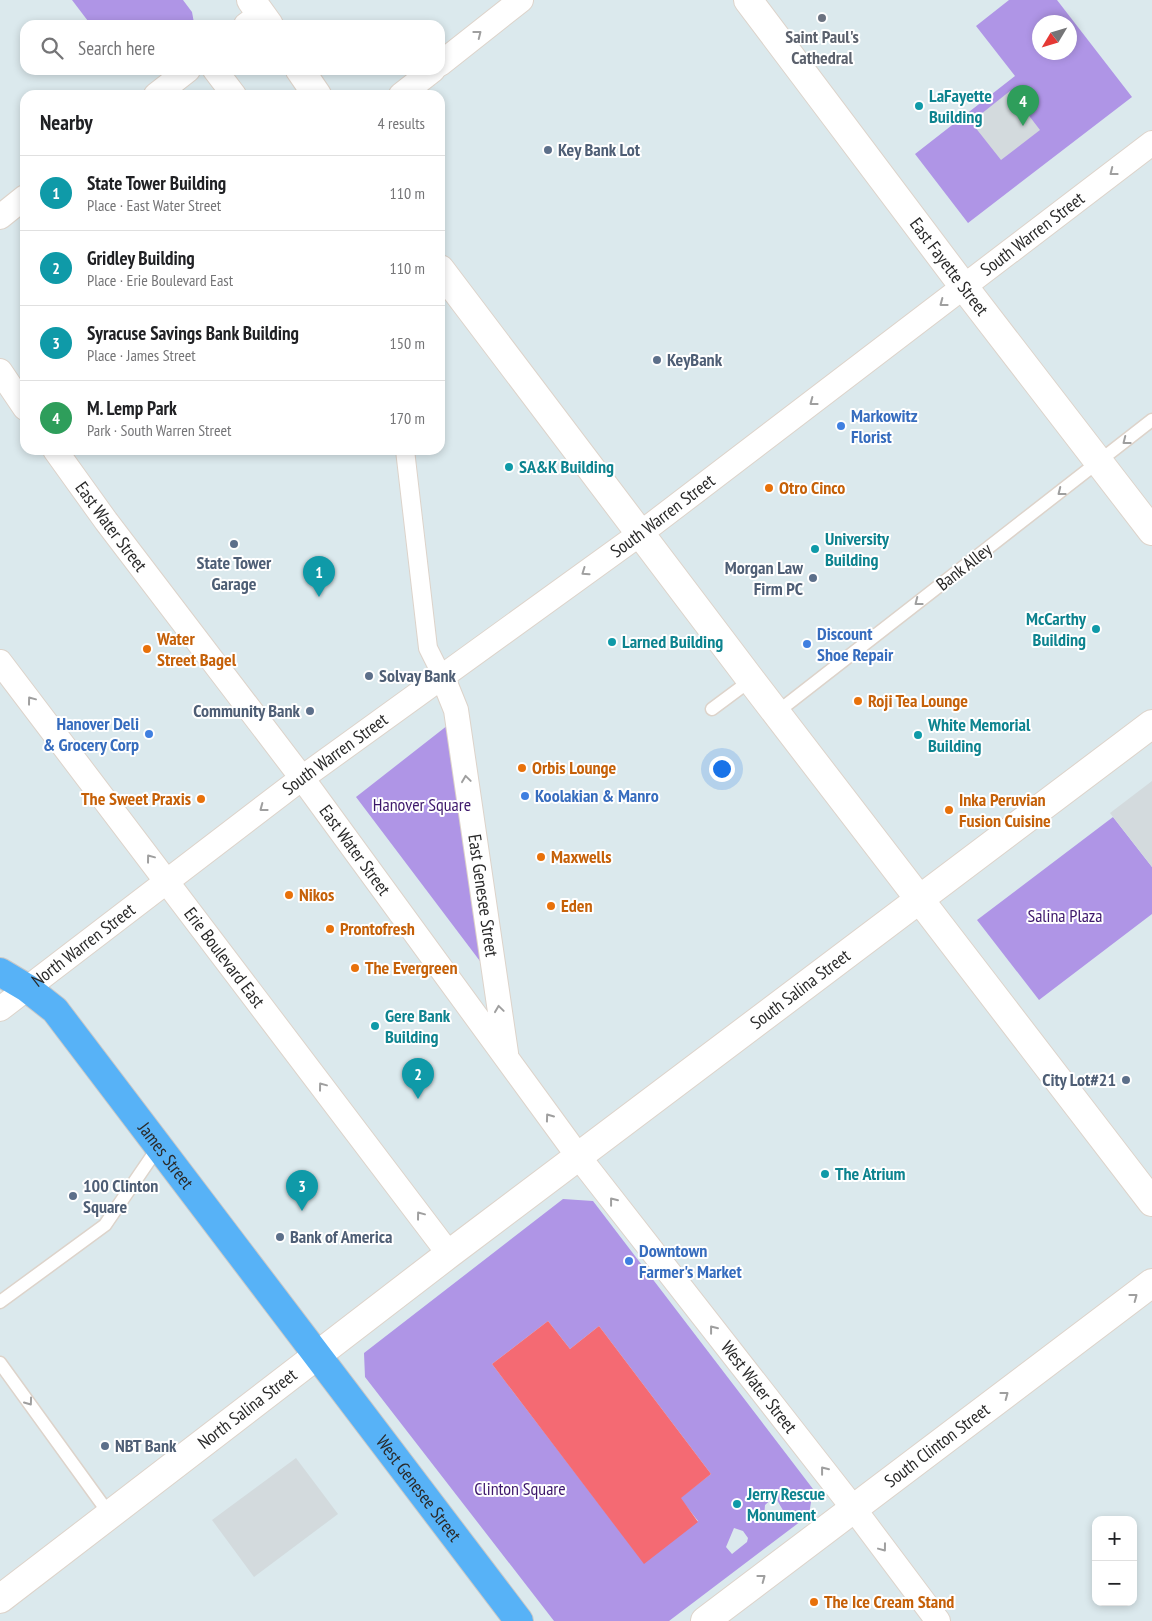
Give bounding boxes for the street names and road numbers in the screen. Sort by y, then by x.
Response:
street label: South Warren Street [976,187,1089,281]
street label: East Fayette Street [905,213,994,320]
street label: South Warren Street [606,469,719,562]
street label: East Water Street [70,477,152,576]
street label: Bank Alley [931,538,996,595]
street label: South Warren Street [278,708,392,800]
street label: East Water Street [314,800,396,900]
street label: East Genesee Street [463,833,504,958]
street label: North Warren Street [27,898,139,992]
street label: Erie Boulevard East [179,903,270,1012]
street label: South Salina Street [745,944,854,1034]
street label: James Street [133,1117,199,1193]
street label: West Water Street [716,1336,802,1437]
street label: North Salina Street [193,1363,301,1454]
street label: South Clinton Street [880,1398,994,1492]
street label: West Genesee Street [371,1431,467,1546]

